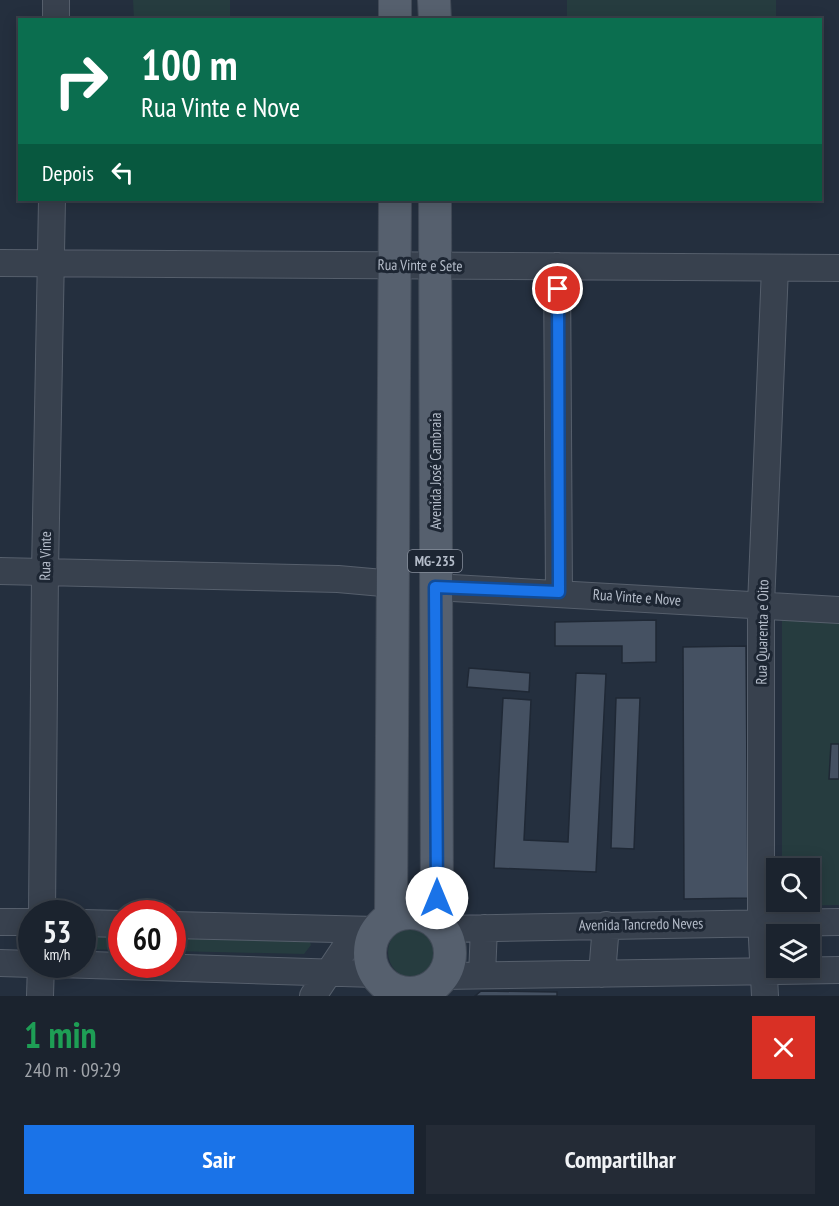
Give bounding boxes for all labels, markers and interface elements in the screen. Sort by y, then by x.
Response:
text: 100 m [141,37,238,92]
icon: right [42,42,120,120]
text: Rua Vinte e Nove [141,90,300,124]
icon: left [106,156,139,189]
text: Depois [42,159,94,187]
street label: Rua Vinte e Sete [377,255,463,275]
pin [532,263,583,314]
icon: arrive [541,272,574,305]
street label: Avenida José Cambraia [426,412,445,530]
street label: Rua Vinte [35,531,55,581]
road number: MG-235 [408,550,462,572]
street label: Rua Quarenta e Oito [752,579,772,685]
street label: Rua Vinte e Nove [592,584,682,610]
map controls [766,858,820,978]
button: search [766,858,820,912]
position arrow [405,866,469,930]
speed limit sign: 60 [108,900,186,978]
text: 53 [43,912,71,951]
street label: Avenida Tancredo Neves [578,913,704,935]
button: layers [766,924,820,978]
text: km/h [44,945,70,964]
text: 1 min [24,1011,97,1058]
button: close [752,1016,815,1079]
text: 240 m · 09:29 [24,1057,121,1083]
button: Sair [24,1125,414,1194]
button: Compartilhar [426,1125,815,1194]

